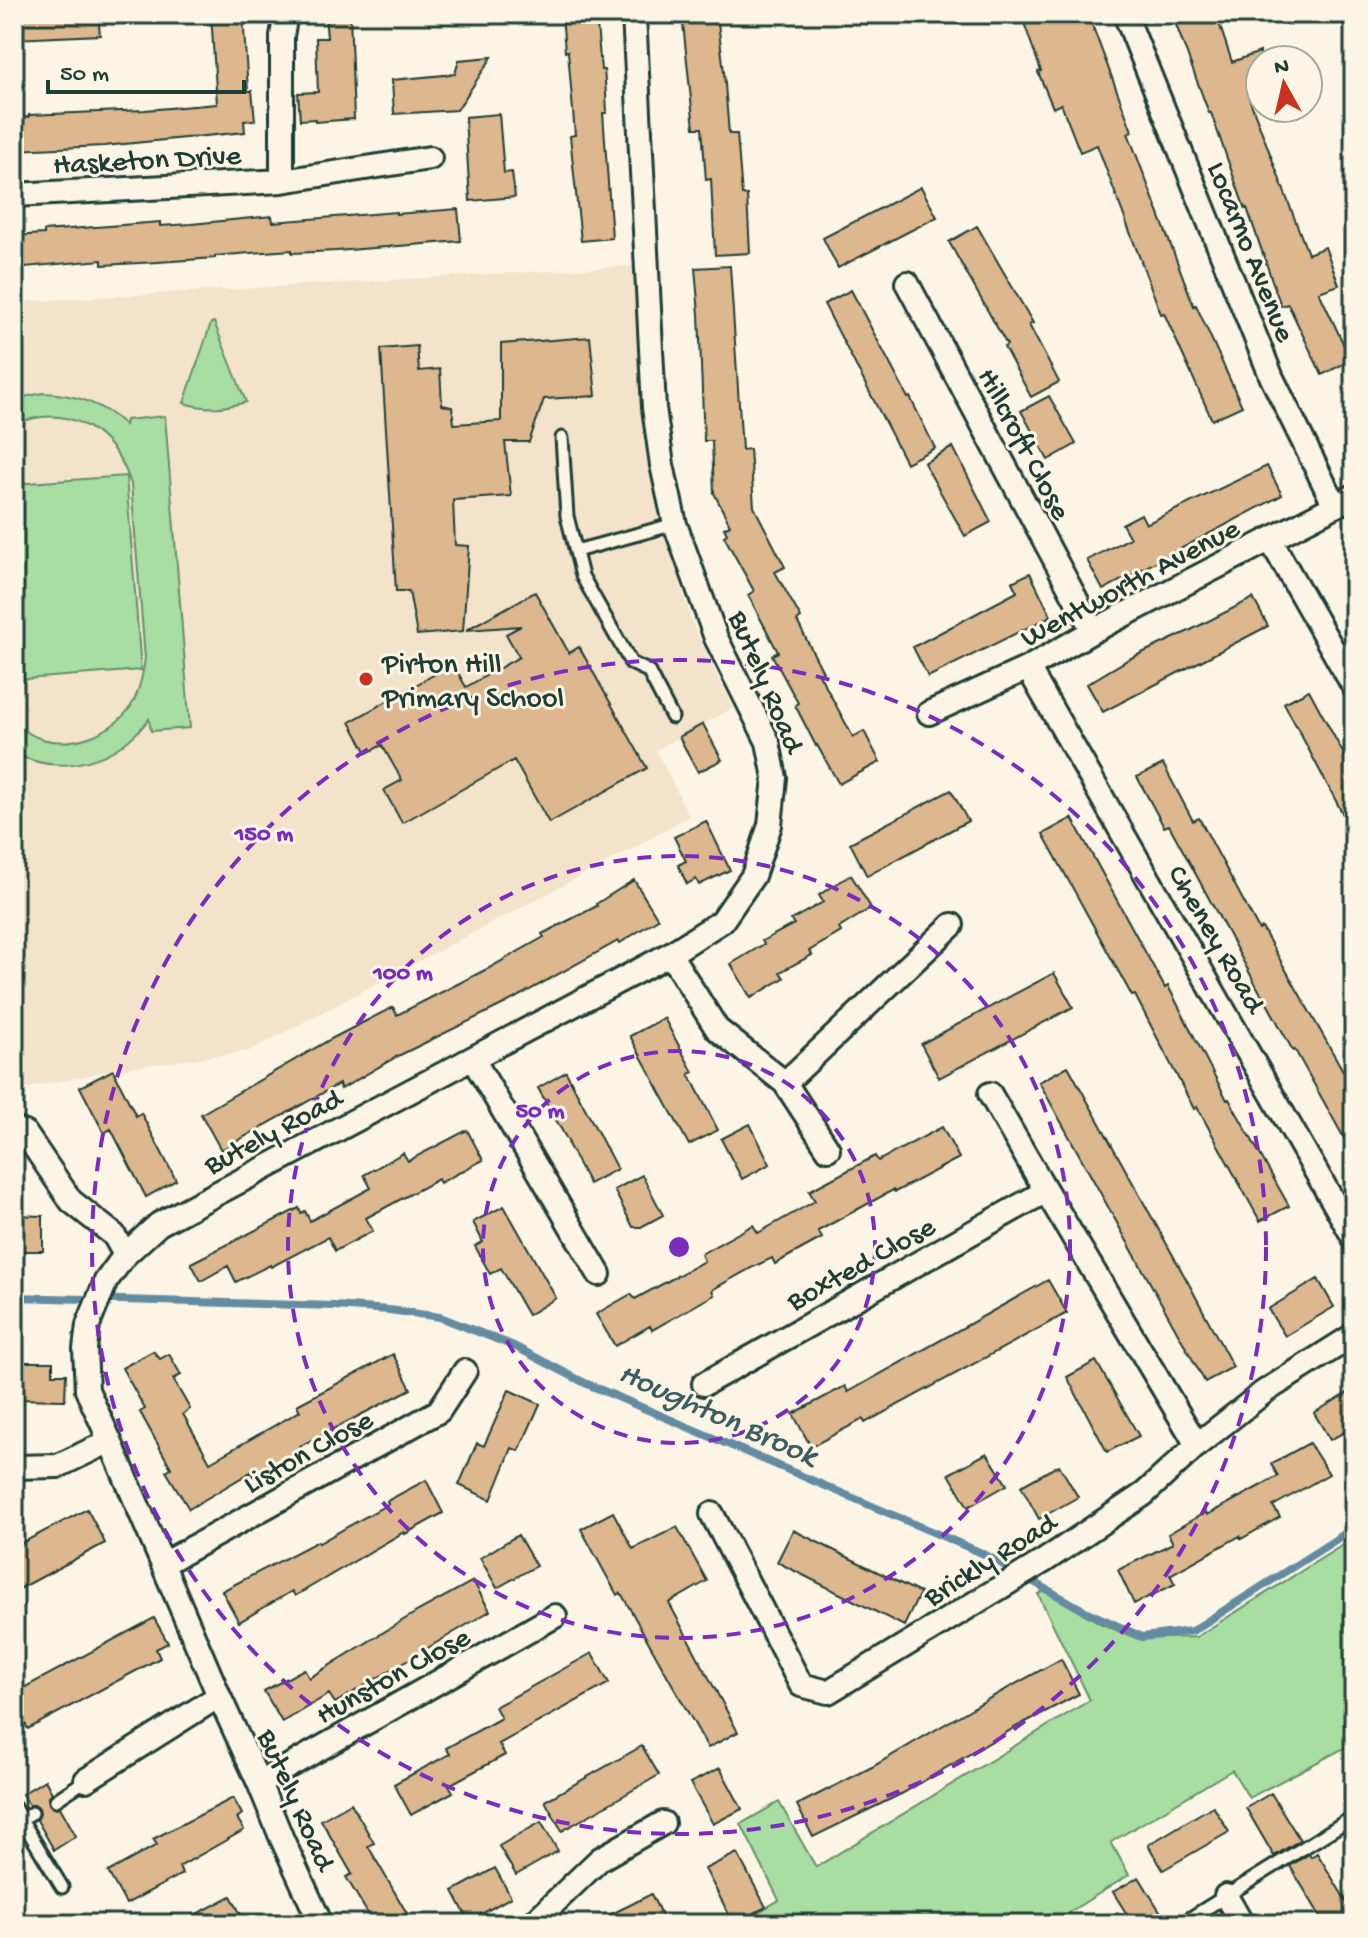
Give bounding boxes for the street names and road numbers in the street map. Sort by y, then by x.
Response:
street label: Hasketon Drive [52,140,243,185]
street label: Locarno Avenue [1197,157,1301,348]
street label: Hillcroft Close [967,363,1077,527]
street label: Wentworth Avenue [1016,512,1247,657]
street label: Butely Road [718,605,810,761]
street label: Cheney Road [1158,860,1272,1023]
street label: Butely Road [198,1082,351,1185]
street label: Boxted Close [781,1211,943,1321]
street label: Liston Close [238,1404,381,1504]
street label: Brickly Road [918,1506,1066,1617]
street label: Hunston Close [311,1621,478,1735]
street label: Butely Road [247,1724,342,1879]

